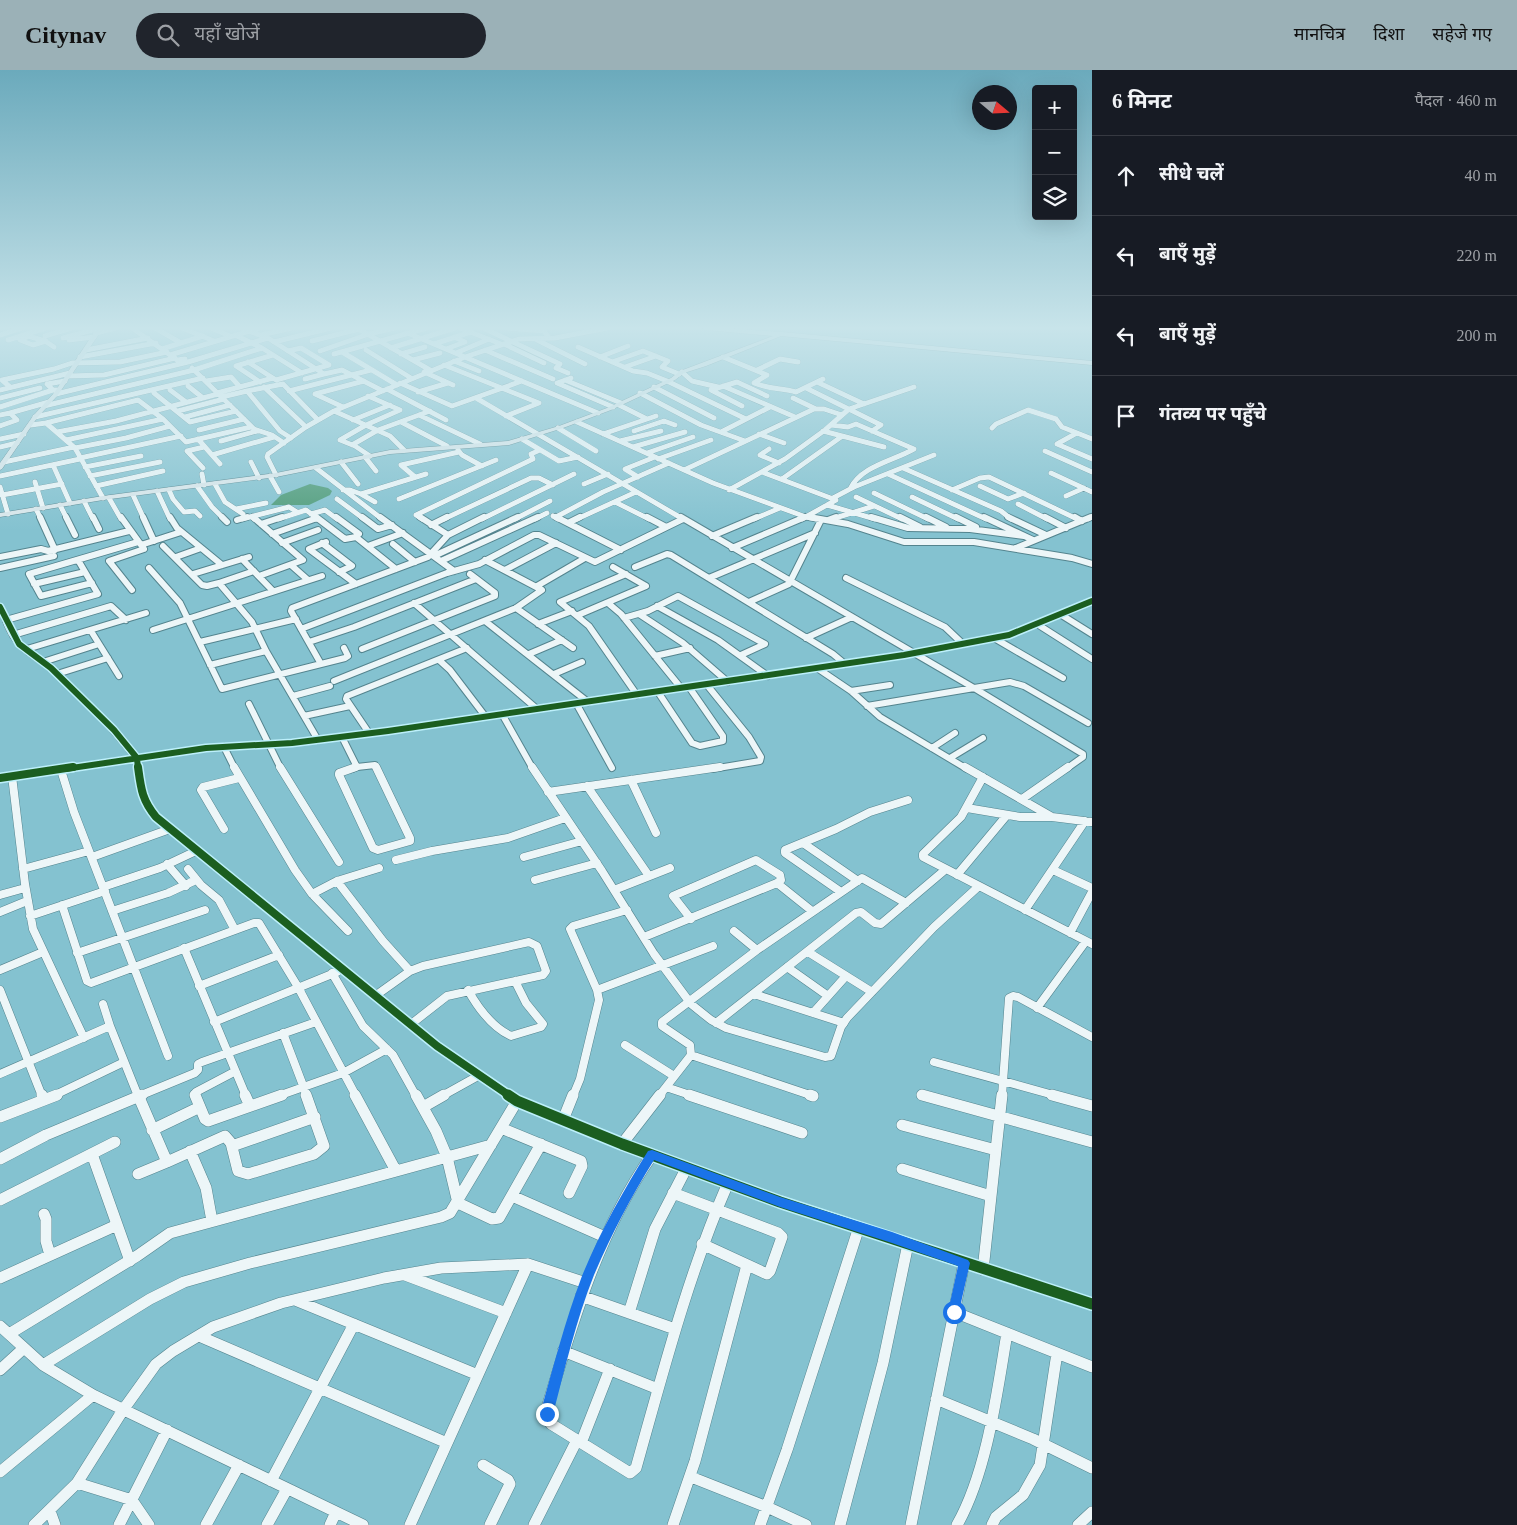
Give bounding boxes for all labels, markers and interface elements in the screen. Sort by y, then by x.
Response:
search box [136,13,486,58]
icon: search [154,21,182,49]
text: Citynav [25,22,106,48]
text: यहाँ खोजें [194,23,260,44]
text: मानचित्र [1294,24,1345,44]
text: दिशा [1373,24,1404,44]
text: सहेजे गए [1432,24,1492,44]
north arrow [972,85,1017,130]
map controls [1032,85,1077,220]
button: + [1032,85,1077,130]
text: 6 मिनट [1112,89,1172,113]
text: पैदल · 460 m [1415,92,1497,109]
button: − [1032,130,1077,175]
icon: ahead [1112,162,1140,190]
text: सीधे चलें [1159,163,1224,184]
text: 40 m [1465,167,1497,184]
button: layers [1032,175,1077,220]
icon: left [1112,242,1140,270]
text: बाएँ मुड़ें [1159,243,1216,264]
text: 220 m [1457,247,1497,264]
icon: left [1112,322,1140,350]
text: बाएँ मुड़ें [1159,323,1216,344]
text: 200 m [1457,327,1497,344]
icon: arrive [1112,402,1140,430]
text: गंतव्य पर पहुँचे [1159,403,1266,424]
route start [943,1301,966,1324]
route end [536,1403,559,1426]

